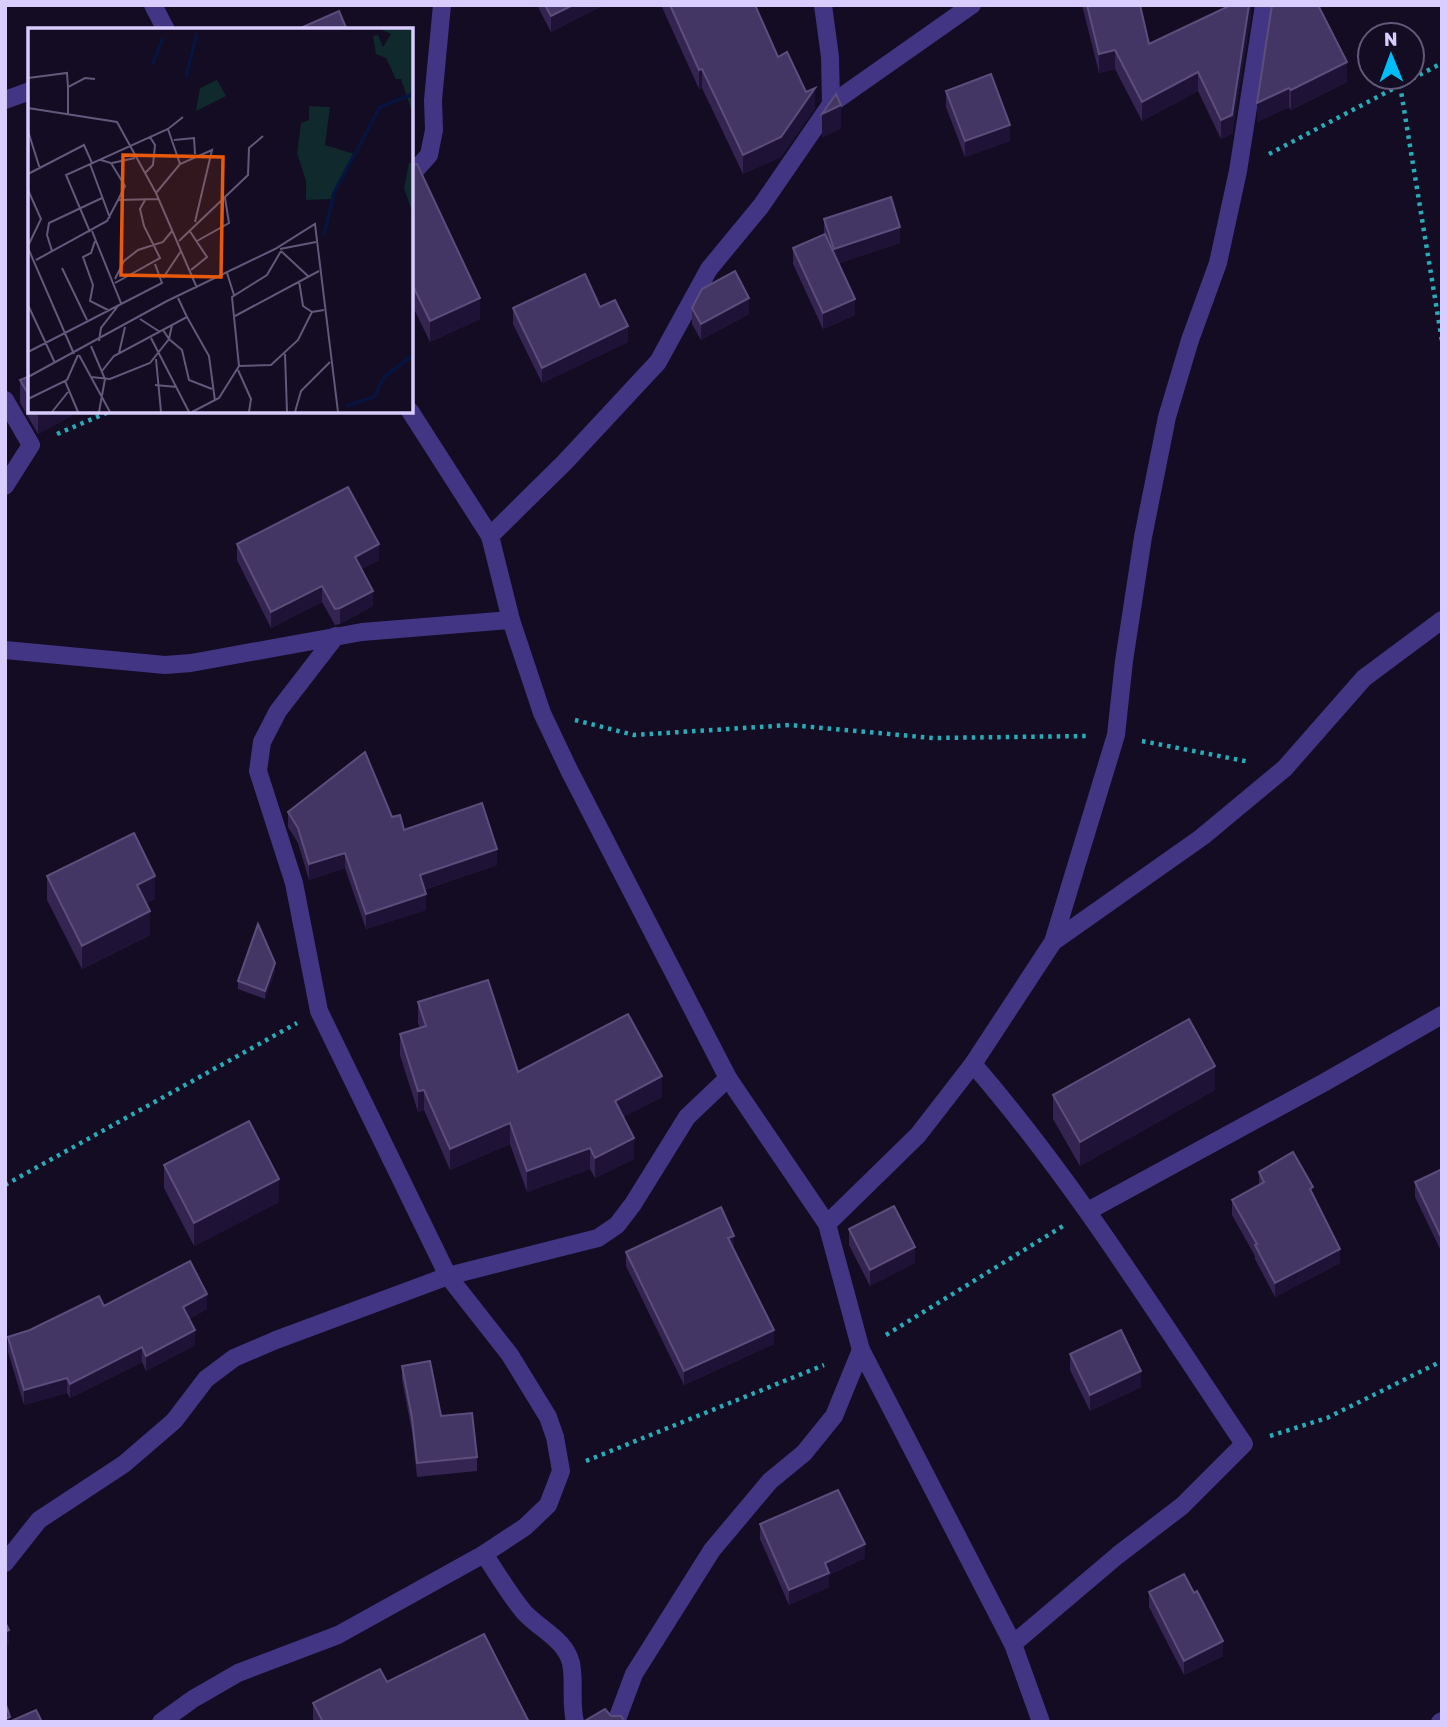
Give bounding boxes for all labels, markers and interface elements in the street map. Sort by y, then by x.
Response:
north arrow [1356,21,1426,91]
inset map [28,28,413,413]
text: N [1384,28,1398,51]

